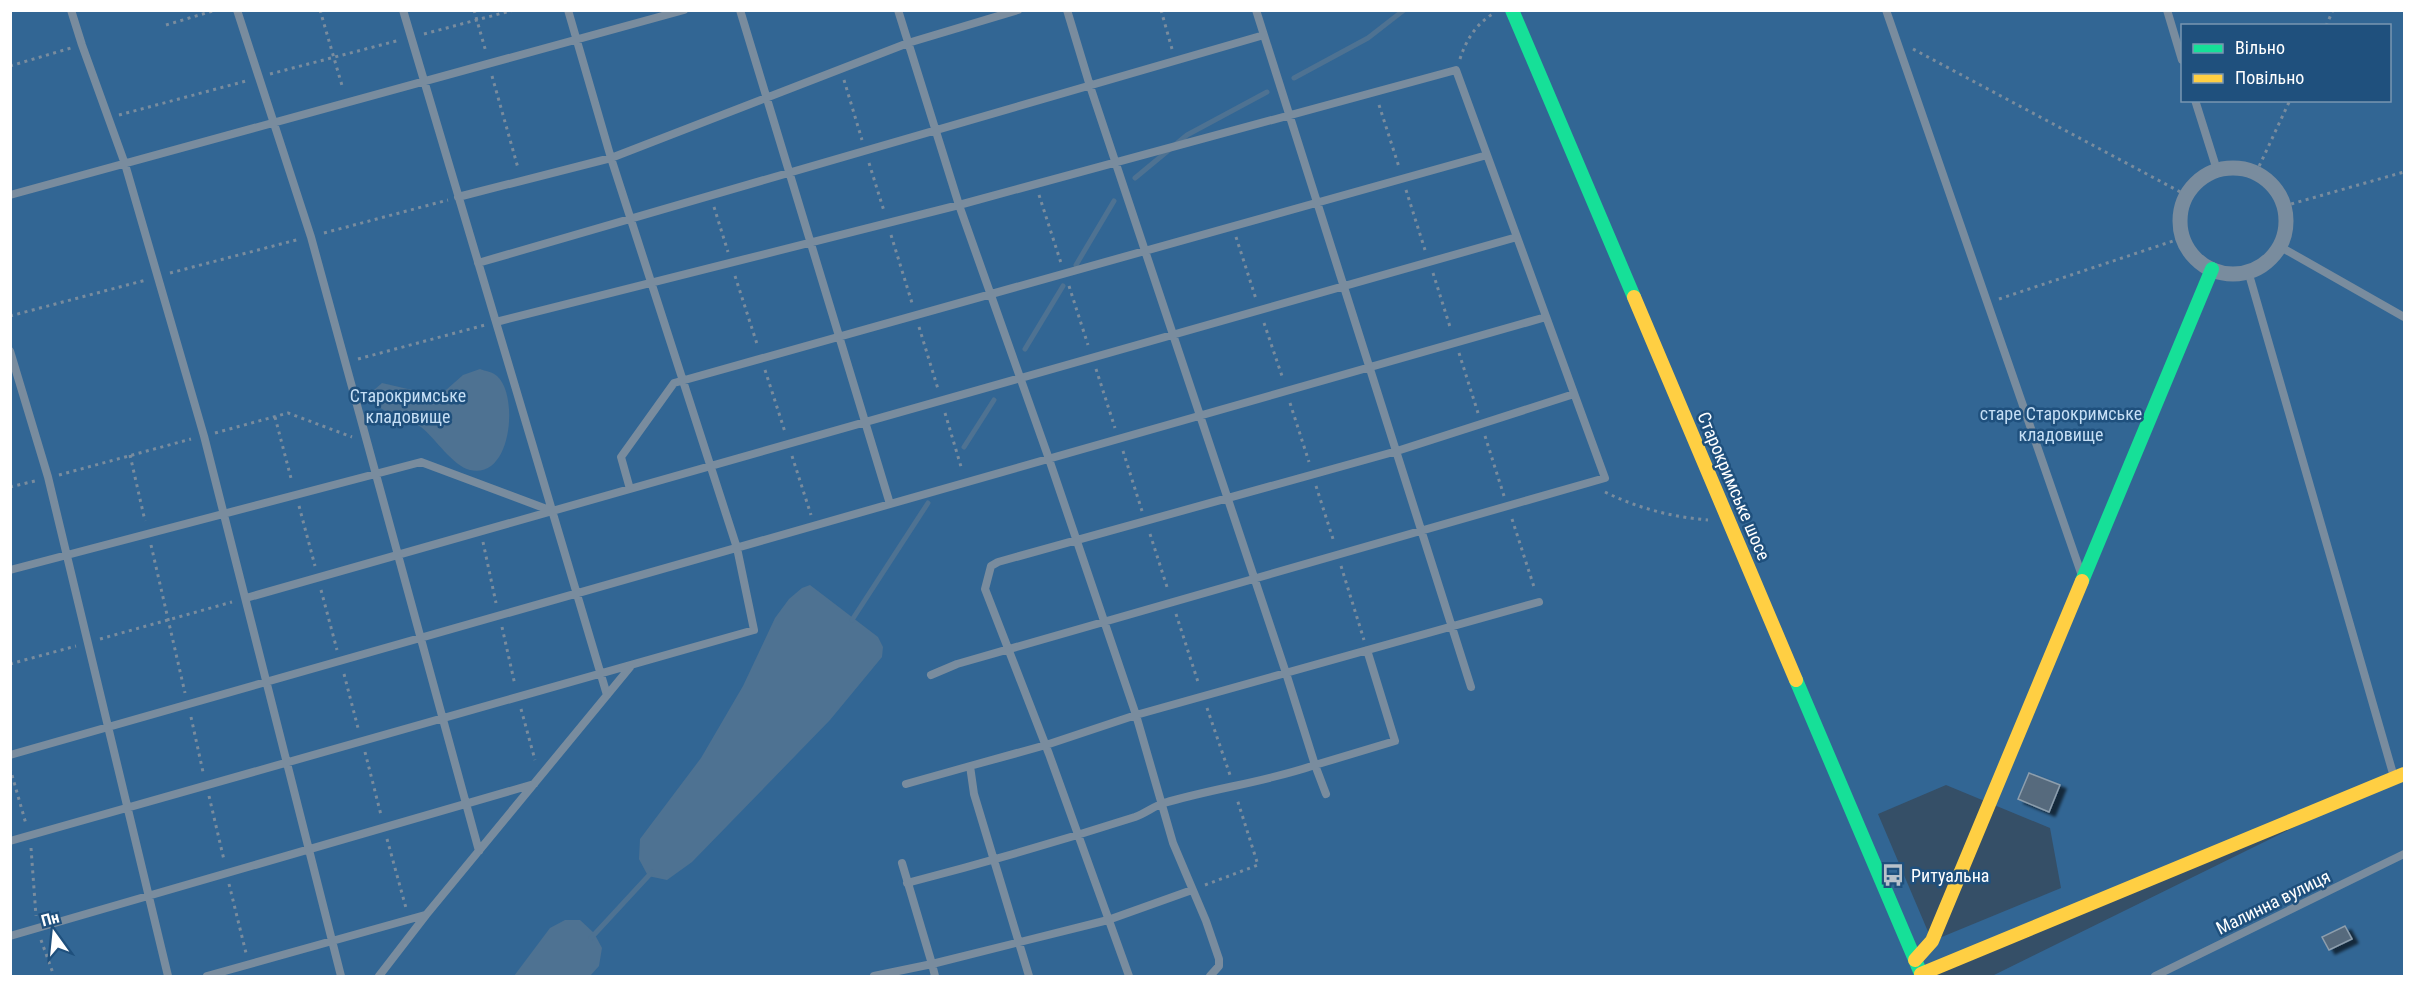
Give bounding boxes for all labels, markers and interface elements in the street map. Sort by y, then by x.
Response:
legend [2181,24,2391,102]
text: Вільно [2235,37,2285,58]
text: Повільно [2235,67,2304,88]
park label: Старокримське кладовище [350,385,466,427]
park label: старе Старокримське кладовище [1980,403,2142,445]
street label: Старокримське шосе [1693,409,1775,563]
bus stop icon: Ритуальна [1880,862,1906,888]
place label: Ритуальна [1911,865,1989,886]
street label: Малинна вулиця [2213,865,2333,939]
north arrow [24,903,84,963]
text: Пн [39,908,61,930]

